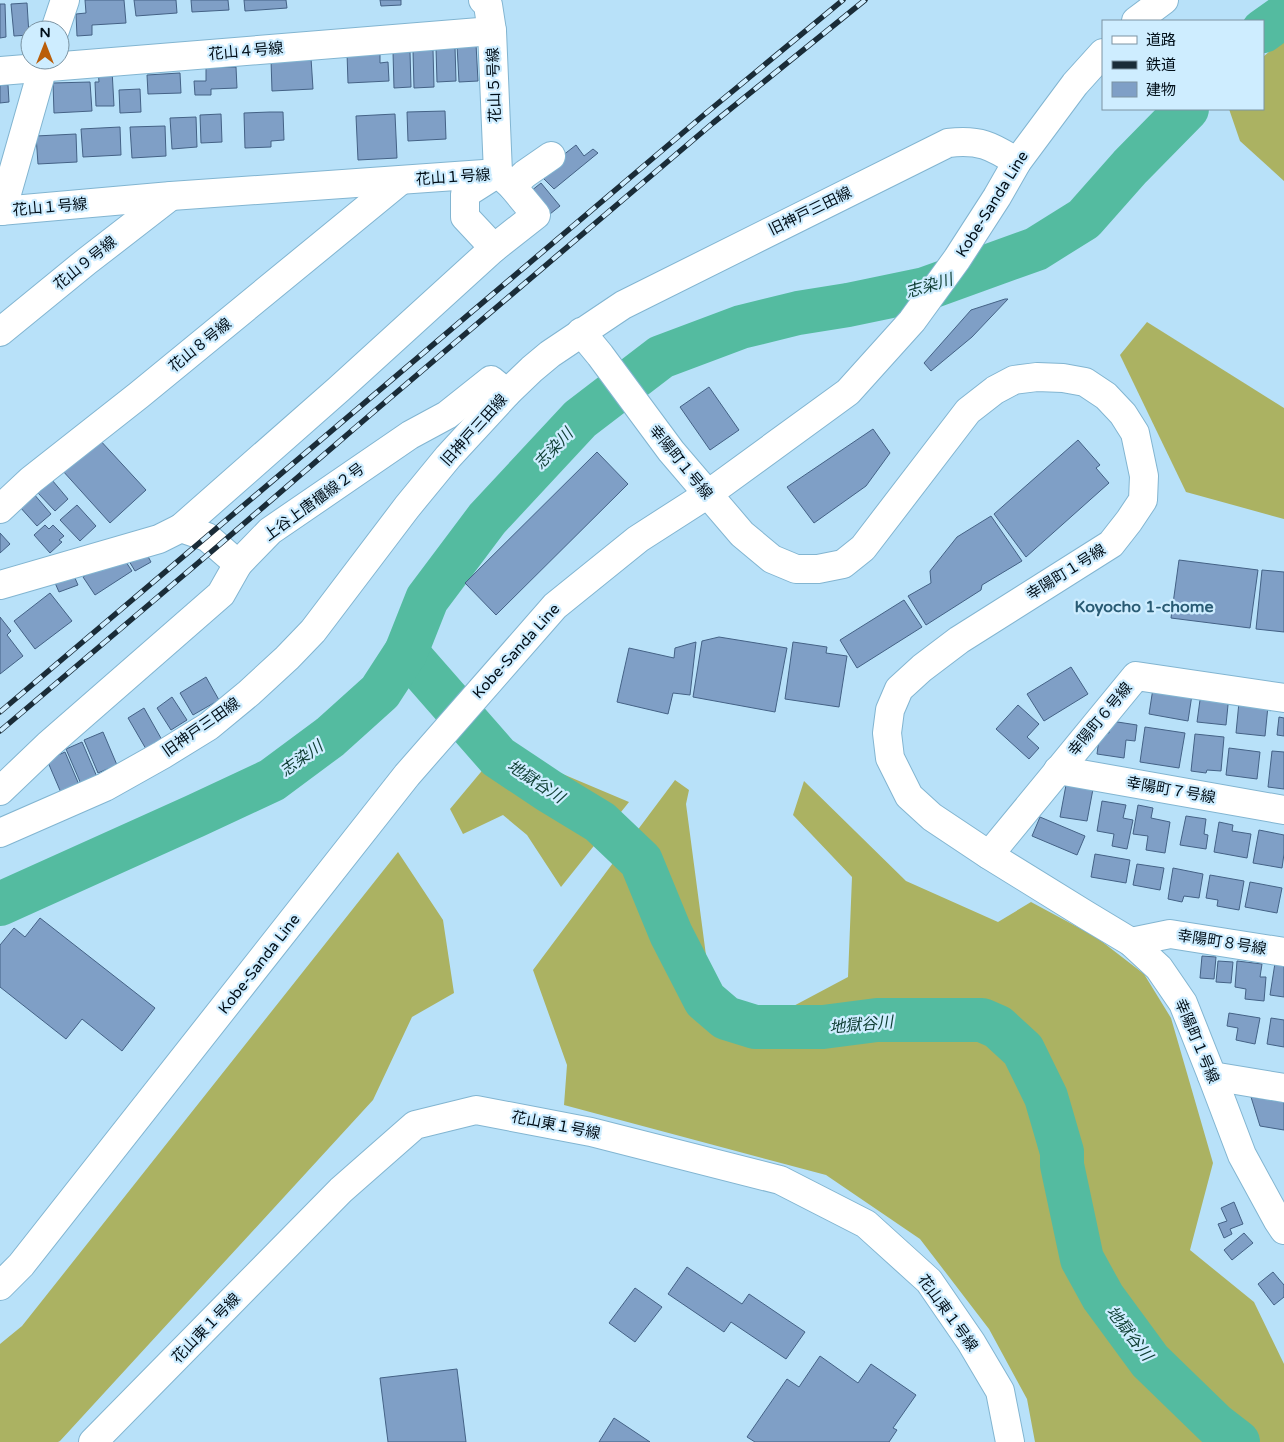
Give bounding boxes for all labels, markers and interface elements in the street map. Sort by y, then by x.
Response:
north arrow [20,20,70,70]
legend [1102,20,1264,110]
text: N [39,24,51,41]
text: 道路 [1146,31,1176,49]
street label: 花山４号線 [208,39,284,63]
street label: 花山５号線 [484,47,504,123]
text: 鉄道 [1146,56,1176,74]
text: 建物 [1146,81,1176,99]
street label: Kobe-Sanda Line [952,148,1032,260]
street label: 花山１号線 [415,165,491,189]
street label: 旧神戸三田線 [766,183,854,239]
street label: 花山１号線 [12,195,88,219]
street label: 花山９号線 [50,232,120,294]
water label: 志染川 [903,269,957,302]
street label: 花山８号線 [165,314,235,376]
street label: 旧神戸三田線 [437,391,511,469]
street label: 幸陽町１号線 [646,421,716,503]
water label: 志染川 [530,423,579,473]
street label: 上谷上唐櫃線２号 [260,459,368,545]
street label: 幸陽町１号線 [1023,541,1109,603]
district label: Koyocho 1-chome [1074,597,1214,617]
street label: Kobe-Sanda Line [469,600,563,702]
street label: 幸陽町６号線 [1064,679,1136,759]
street label: 旧神戸三田線 [159,694,243,760]
water label: 志染川 [276,735,328,781]
water label: 地獄谷川 [503,756,569,809]
street label: 幸陽町７号線 [1125,773,1217,807]
street label: Kobe-Sanda Line [214,911,304,1017]
street label: 幸陽町８号線 [1176,926,1268,958]
street label: 幸陽町１号線 [1171,996,1223,1086]
water label: 地獄谷川 [828,1012,896,1038]
street label: 花山東１号線 [510,1108,602,1142]
street label: 花山東１号線 [914,1271,982,1355]
street label: 花山東１号線 [168,1289,244,1367]
water label: 地獄谷川 [1102,1302,1158,1367]

